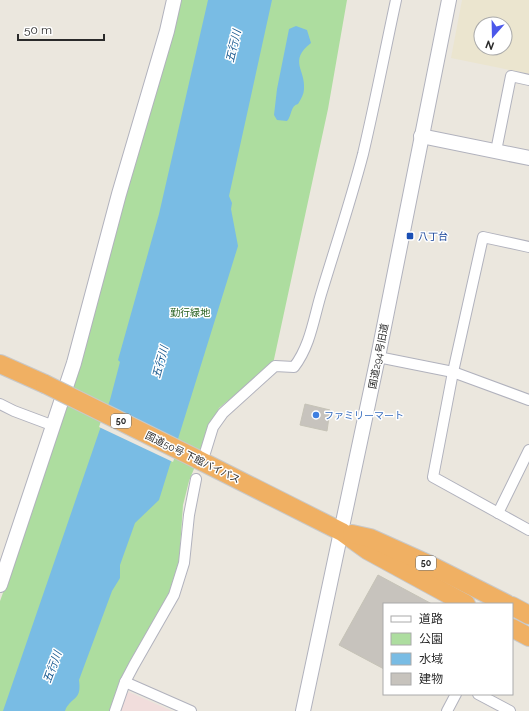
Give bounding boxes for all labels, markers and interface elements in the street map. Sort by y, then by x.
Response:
scale bar [18,16,104,42]
north arrow [473,16,513,56]
text: 50 m [24,23,52,37]
water label: 五行川 [223,28,244,64]
text: N [484,37,496,52]
marker: 八丁台 [405,231,415,241]
place label: 八丁台 [418,231,448,242]
park label: 勤行緑地 [170,307,211,318]
street label: 国道294号旧道 [367,322,390,390]
water label: 五行川 [150,344,171,380]
marker: ファミリーマート [311,410,321,420]
place label: ファミリーマート [324,410,404,421]
road number: 50 [111,414,131,428]
street label: 国道50号 下館バイパス [144,430,242,485]
road number: 50 [416,556,436,570]
legend [383,603,513,695]
text: 道路 [419,612,443,626]
text: 公園 [419,632,443,646]
water label: 五行川 [41,649,65,685]
text: 水域 [419,652,443,666]
text: 建物 [419,672,443,686]

